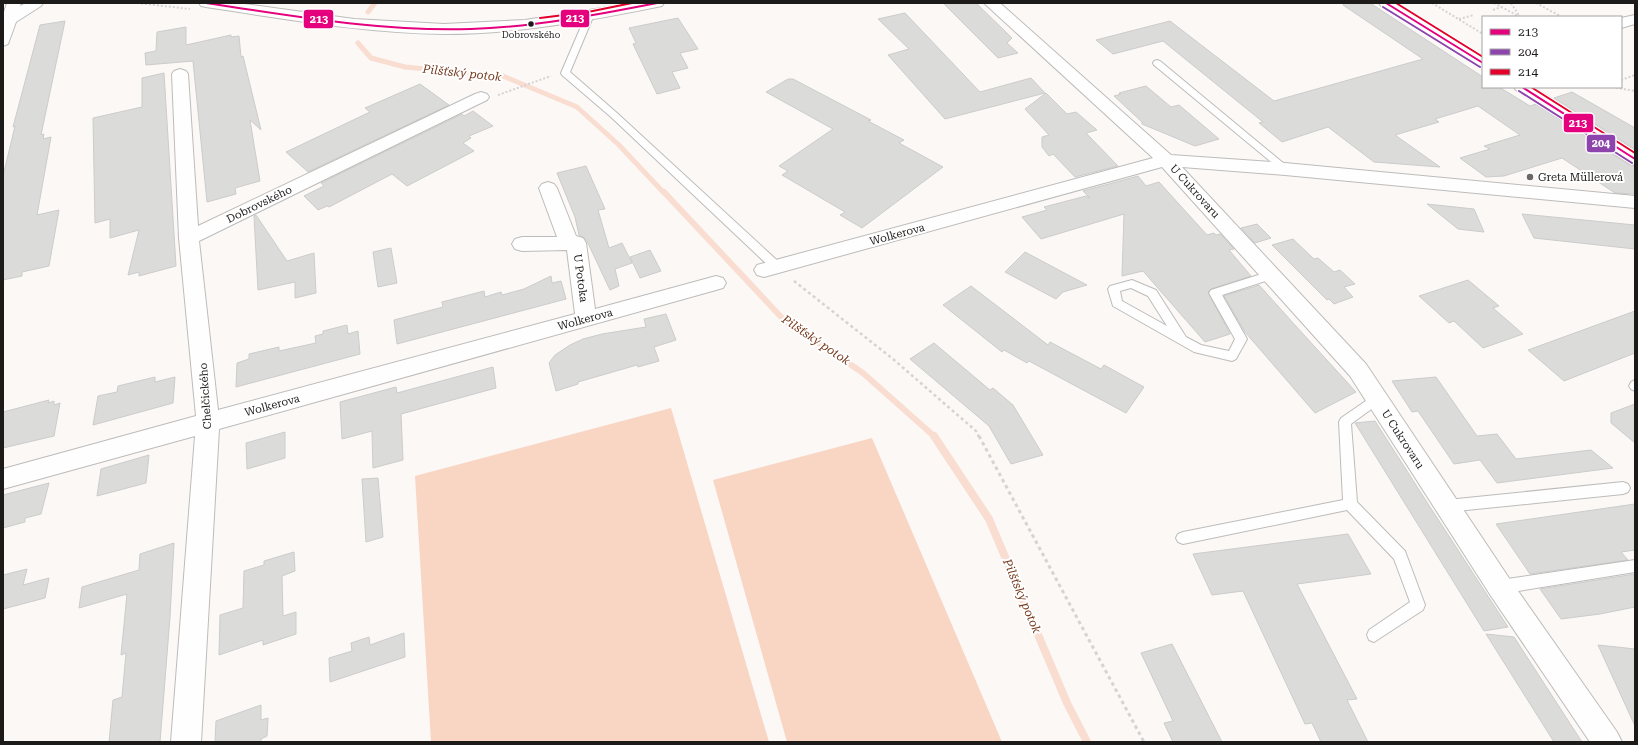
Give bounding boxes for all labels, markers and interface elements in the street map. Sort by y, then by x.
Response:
line badge: 213 [303,9,334,29]
line badge: 213 [560,9,590,28]
text: 213 [566,12,584,25]
text: 213 [310,13,328,26]
legend [1482,16,1622,88]
marker: Dobrovského [526,19,536,29]
text: 213 [1518,25,1538,39]
place label: Dobrovského [502,30,561,40]
text: 204 [1518,45,1538,59]
water label: Pilšťský potok [421,62,503,84]
text: 214 [1518,65,1538,79]
line badge: 213 [1563,113,1594,133]
text: 213 [1569,117,1587,130]
line badge: 204 [1586,134,1616,153]
text: 204 [1592,137,1611,150]
street label: U Cukrovaru [1167,162,1222,221]
place label: Greta Müllerová [1538,171,1623,184]
marker: Greta Müllerová [1525,172,1535,182]
street label: Dobrovského [224,183,294,226]
street label: Wolkerova [868,221,926,248]
street label: U Potoka [571,253,590,303]
street label: Wolkerova [556,306,614,333]
water label: Pilšťský potok [778,311,853,368]
street label: Chelčického [197,362,214,430]
street label: Wolkerova [243,392,301,419]
street label: U Cukrovaru [1379,407,1427,471]
water label: Pilšťský potok [1000,556,1044,636]

